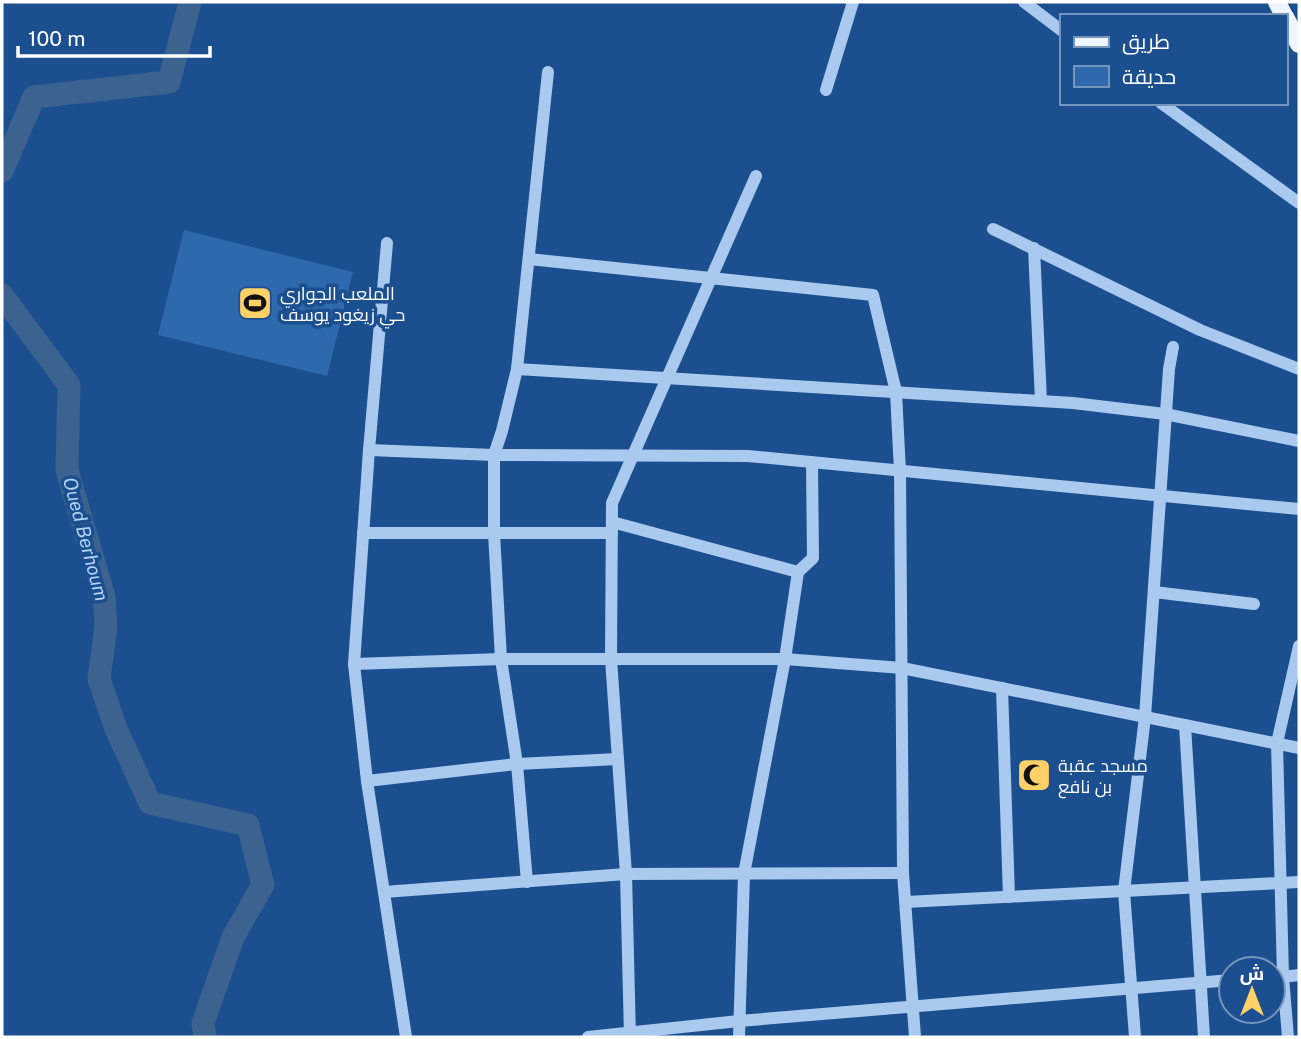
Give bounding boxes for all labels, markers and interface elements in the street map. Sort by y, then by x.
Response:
scale bar [18,14,210,58]
legend [1060,14,1287,105]
text: 100 m [28,26,85,51]
text: طريق [1122,29,1170,55]
text: حديقة [1122,64,1176,89]
place label: الملعب الجواري حي زيغود يوسف [280,283,405,329]
sports icon: الملعب الجواري حي زيغود يوسف [236,284,274,322]
water label: Oued Berhoum [59,475,113,603]
place label: مسجد عقبة بن نافع [1058,755,1148,799]
mosque icon: مسجد عقبة بن نافع [1015,756,1053,794]
north arrow [1217,955,1287,1025]
text: ش [1240,962,1264,985]

